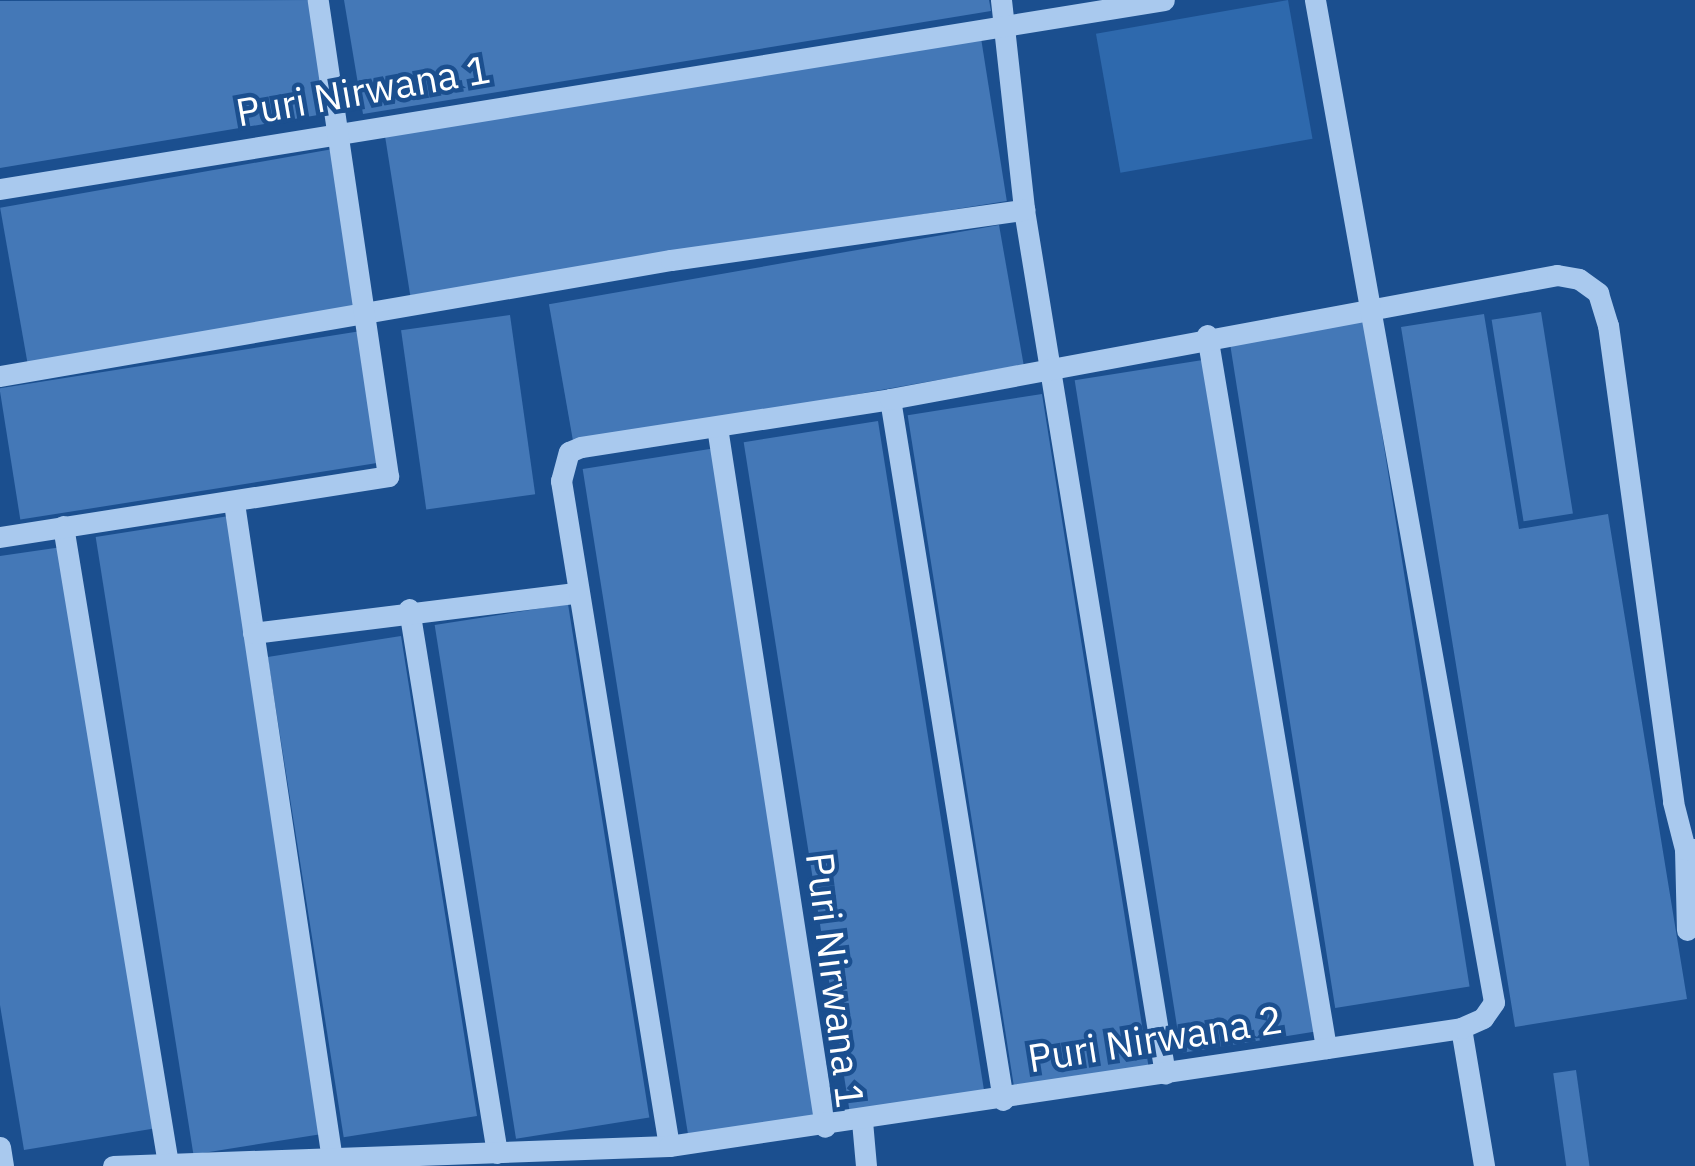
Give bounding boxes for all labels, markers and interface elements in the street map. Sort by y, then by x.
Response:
street label: Puri Nirwana 1 [232,46,494,136]
street label: Puri Nirwana 1 [796,850,874,1110]
street label: Puri Nirwana 2 [1024,996,1286,1082]

